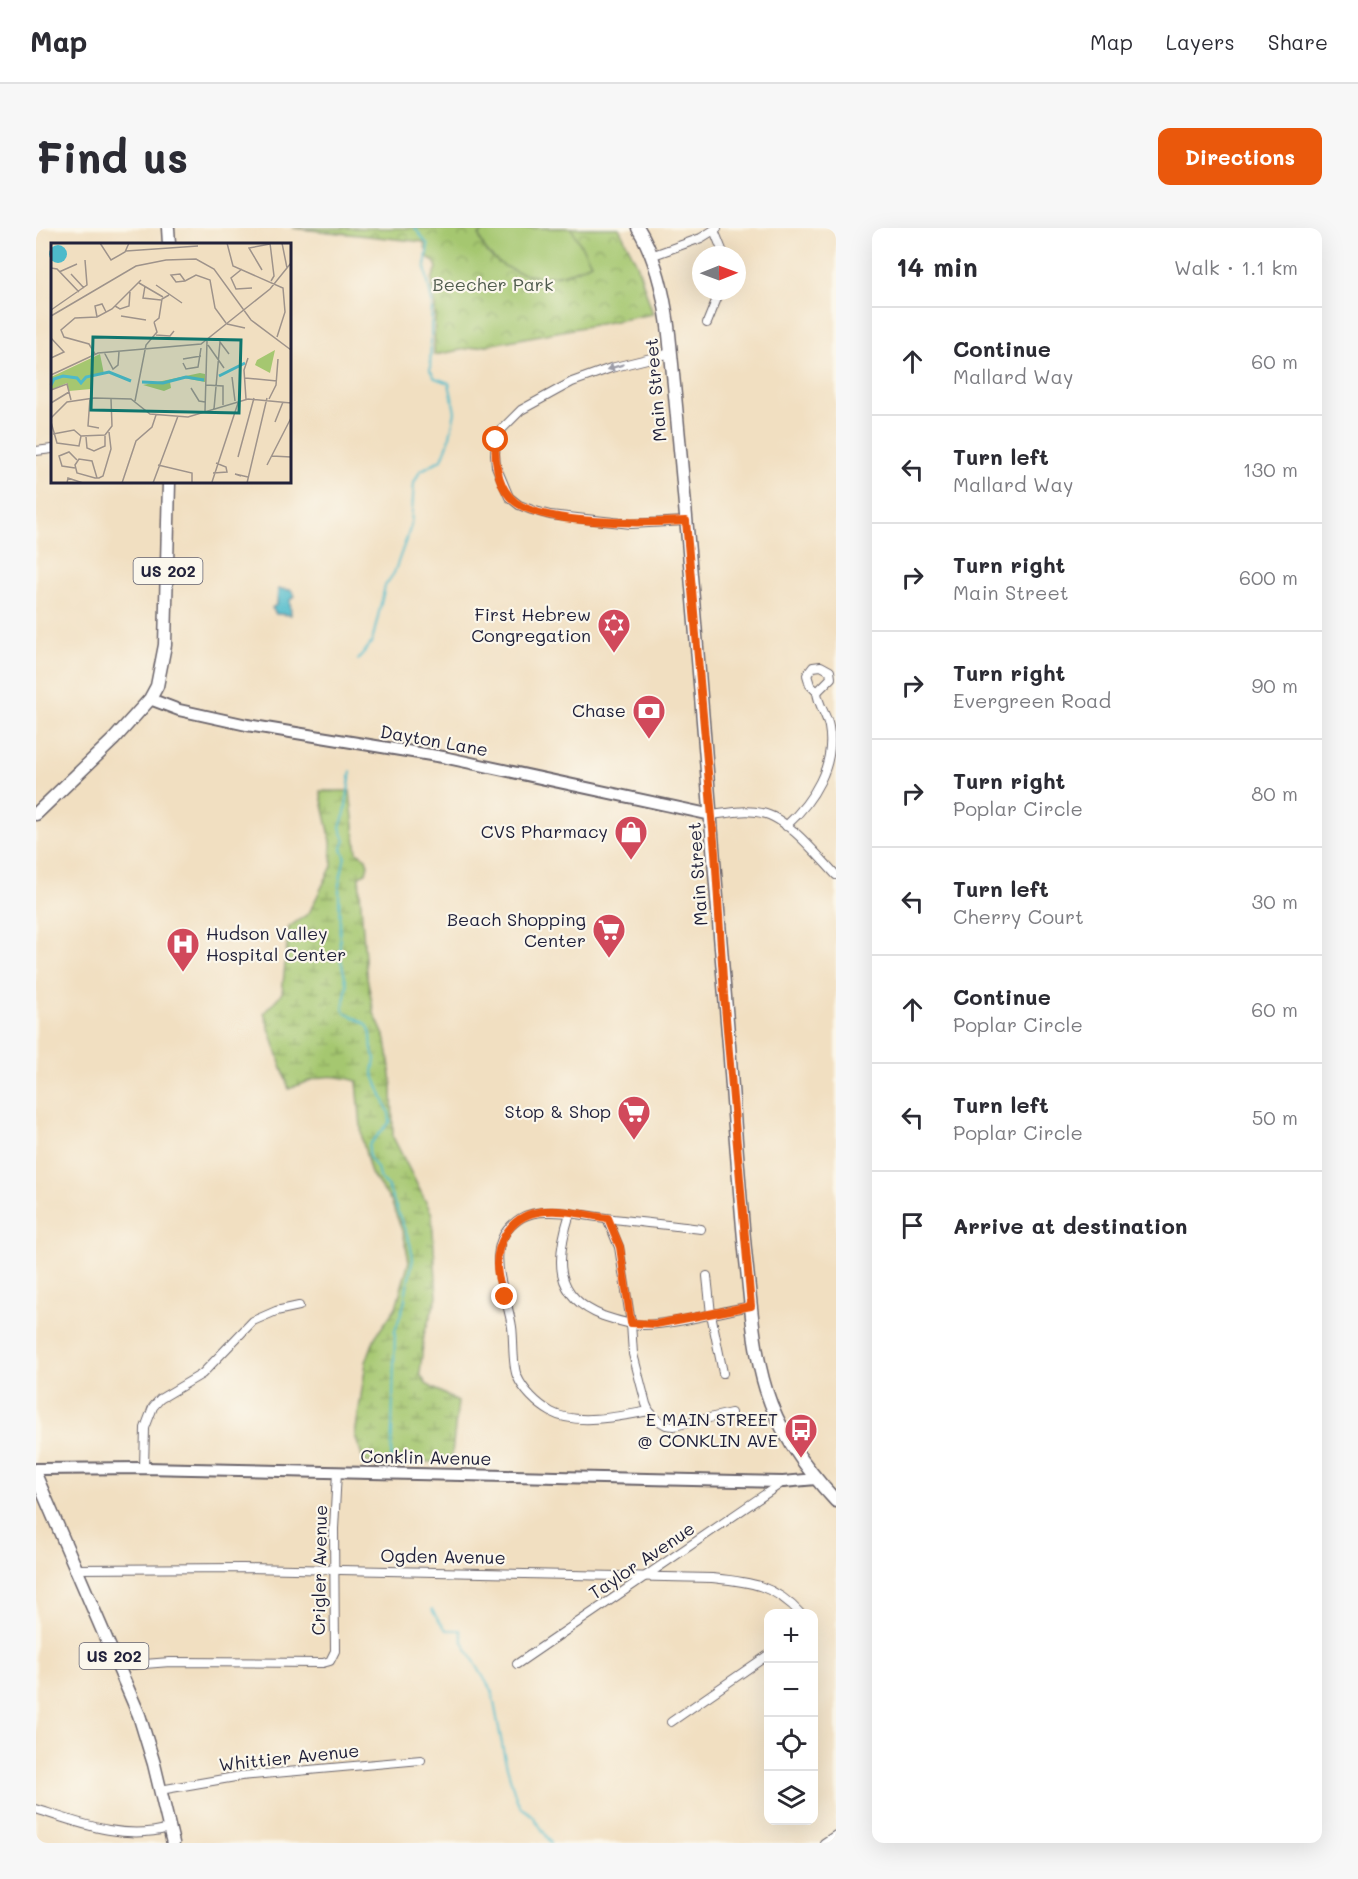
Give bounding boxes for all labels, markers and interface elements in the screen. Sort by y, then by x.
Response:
text: Map [30,23,87,59]
text: Map [1090,28,1133,55]
text: Layers [1166,28,1235,55]
text: Share [1268,28,1328,55]
button: Directions [1158,128,1322,185]
text: Find us [36,129,188,184]
inset map [51,243,291,483]
north arrow [692,246,746,300]
text: 14 min [896,250,978,284]
text: Walk · 1.1 km [1174,254,1298,280]
park label: Beecher Park [433,272,553,296]
text: Continue [953,334,1051,363]
street label: Main Street [639,337,671,443]
icon: ahead [896,345,929,378]
text: 60 m [1251,348,1298,374]
one-way arrow [606,363,624,373]
text: Mallard Way [953,363,1073,389]
route start [482,426,508,452]
text: Turn left [953,442,1049,471]
icon: left [896,453,929,486]
text: 130 m [1243,456,1298,482]
text: Mallard Way [953,471,1073,497]
text: Turn right [953,550,1065,579]
road number: US 202 [134,558,202,584]
icon: right [896,561,929,594]
text: 600 m [1239,564,1298,590]
text: Main Street [953,579,1069,605]
place label: First Hebrew Congregation [471,602,591,647]
synagogue icon: First Hebrew Congregation [596,607,632,654]
text: Turn right [953,658,1065,687]
icon: right [896,669,929,702]
text: 90 m [1252,672,1298,698]
text: Evergreen Road [953,687,1111,713]
bank icon: Chase [631,693,667,740]
place label: Chase [572,698,626,722]
street label: Dayton Lane [378,719,490,761]
text: Turn right [953,766,1065,795]
icon: right [896,777,929,810]
text: 80 m [1251,780,1298,806]
text: Poplar Circle [953,795,1083,821]
shop icon: CVS Pharmacy [613,814,649,861]
place label: CVS Pharmacy [481,819,608,843]
street label: Main Street [681,821,713,927]
text: Turn left [953,874,1049,903]
icon: left [896,885,929,918]
text: 30 m [1252,888,1298,914]
text: Cherry Court [953,903,1084,929]
place label: Beach Shopping Center [447,907,586,952]
supermarket icon: Beach Shopping Center [591,912,627,959]
place label: Hudson Valley Hospital Center [206,921,346,966]
hospital icon: Hudson Valley Hospital Center [165,926,201,973]
text: Continue [953,982,1051,1011]
icon: ahead [896,993,929,1026]
text: 60 m [1251,996,1298,1022]
text: Poplar Circle [953,1011,1083,1037]
text: Turn left [953,1090,1049,1119]
supermarket icon: Stop & Shop [616,1094,652,1141]
place label: Stop & Shop [505,1099,611,1123]
icon: left [896,1101,929,1134]
text: 50 m [1252,1104,1298,1130]
text: Poplar Circle [953,1119,1083,1145]
icon: arrive [896,1209,929,1242]
text: Arrive at destination [953,1211,1188,1240]
route end [491,1283,517,1309]
place label: E MAIN STREET @ CONKLIN AVE [637,1407,778,1452]
bus stop icon: E MAIN STREET @ CONKLIN AVE [783,1412,819,1459]
street label: Conklin Avenue [360,1444,492,1470]
street label: Crigler Avenue [306,1504,332,1635]
street label: Taylor Avenue [584,1516,699,1604]
street label: Ogden Avenue [380,1543,506,1569]
map controls [764,1609,818,1825]
button: + [764,1609,818,1663]
road number: US 202 [80,1643,148,1669]
button: − [764,1663,818,1717]
button: locate [764,1717,818,1771]
street label: Whittier Avenue [218,1738,360,1776]
button: layers [764,1771,818,1825]

